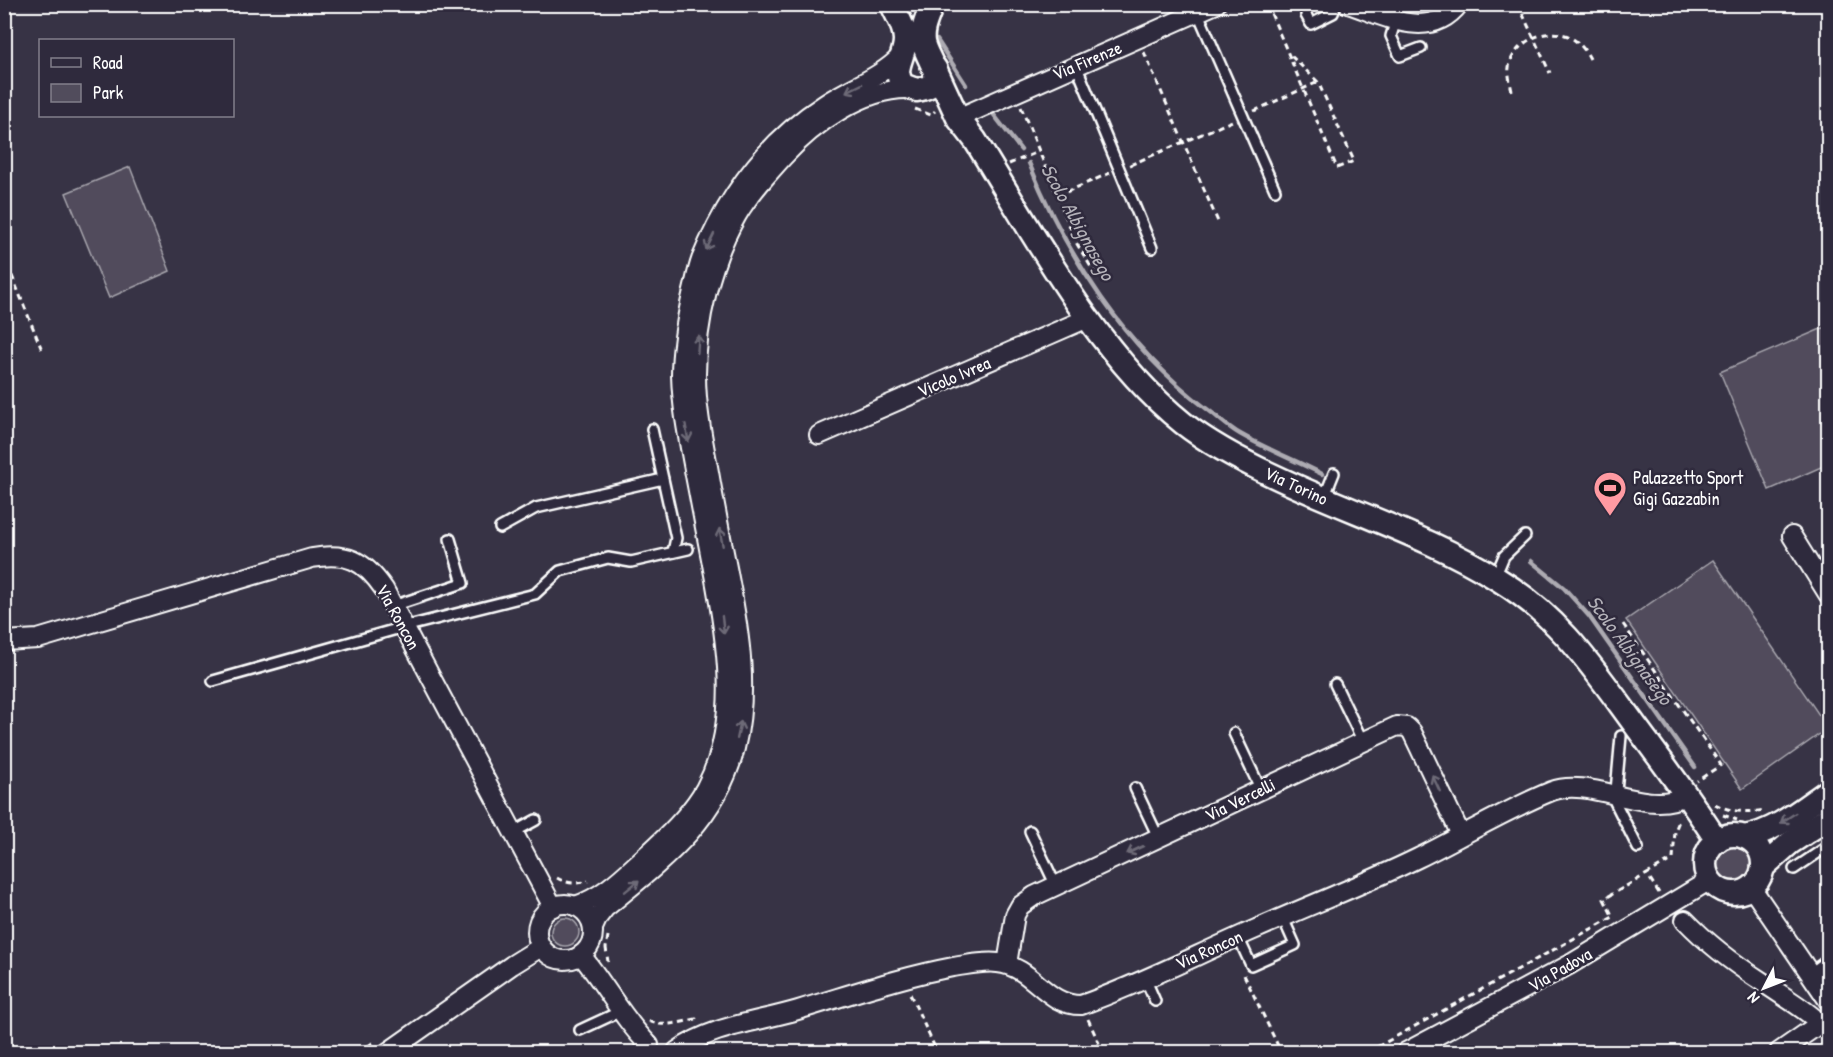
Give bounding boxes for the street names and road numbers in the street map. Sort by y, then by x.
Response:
street label: Via Firenze [1048,35,1125,86]
street label: Vicolo Ivrea [913,350,994,403]
street label: Via Torino [1260,460,1332,511]
street label: Via Roncon [370,580,427,654]
street label: Via Vercelli [1200,772,1279,827]
street label: Via Roncon [1171,924,1246,975]
street label: Via Padova [1523,941,1596,998]

